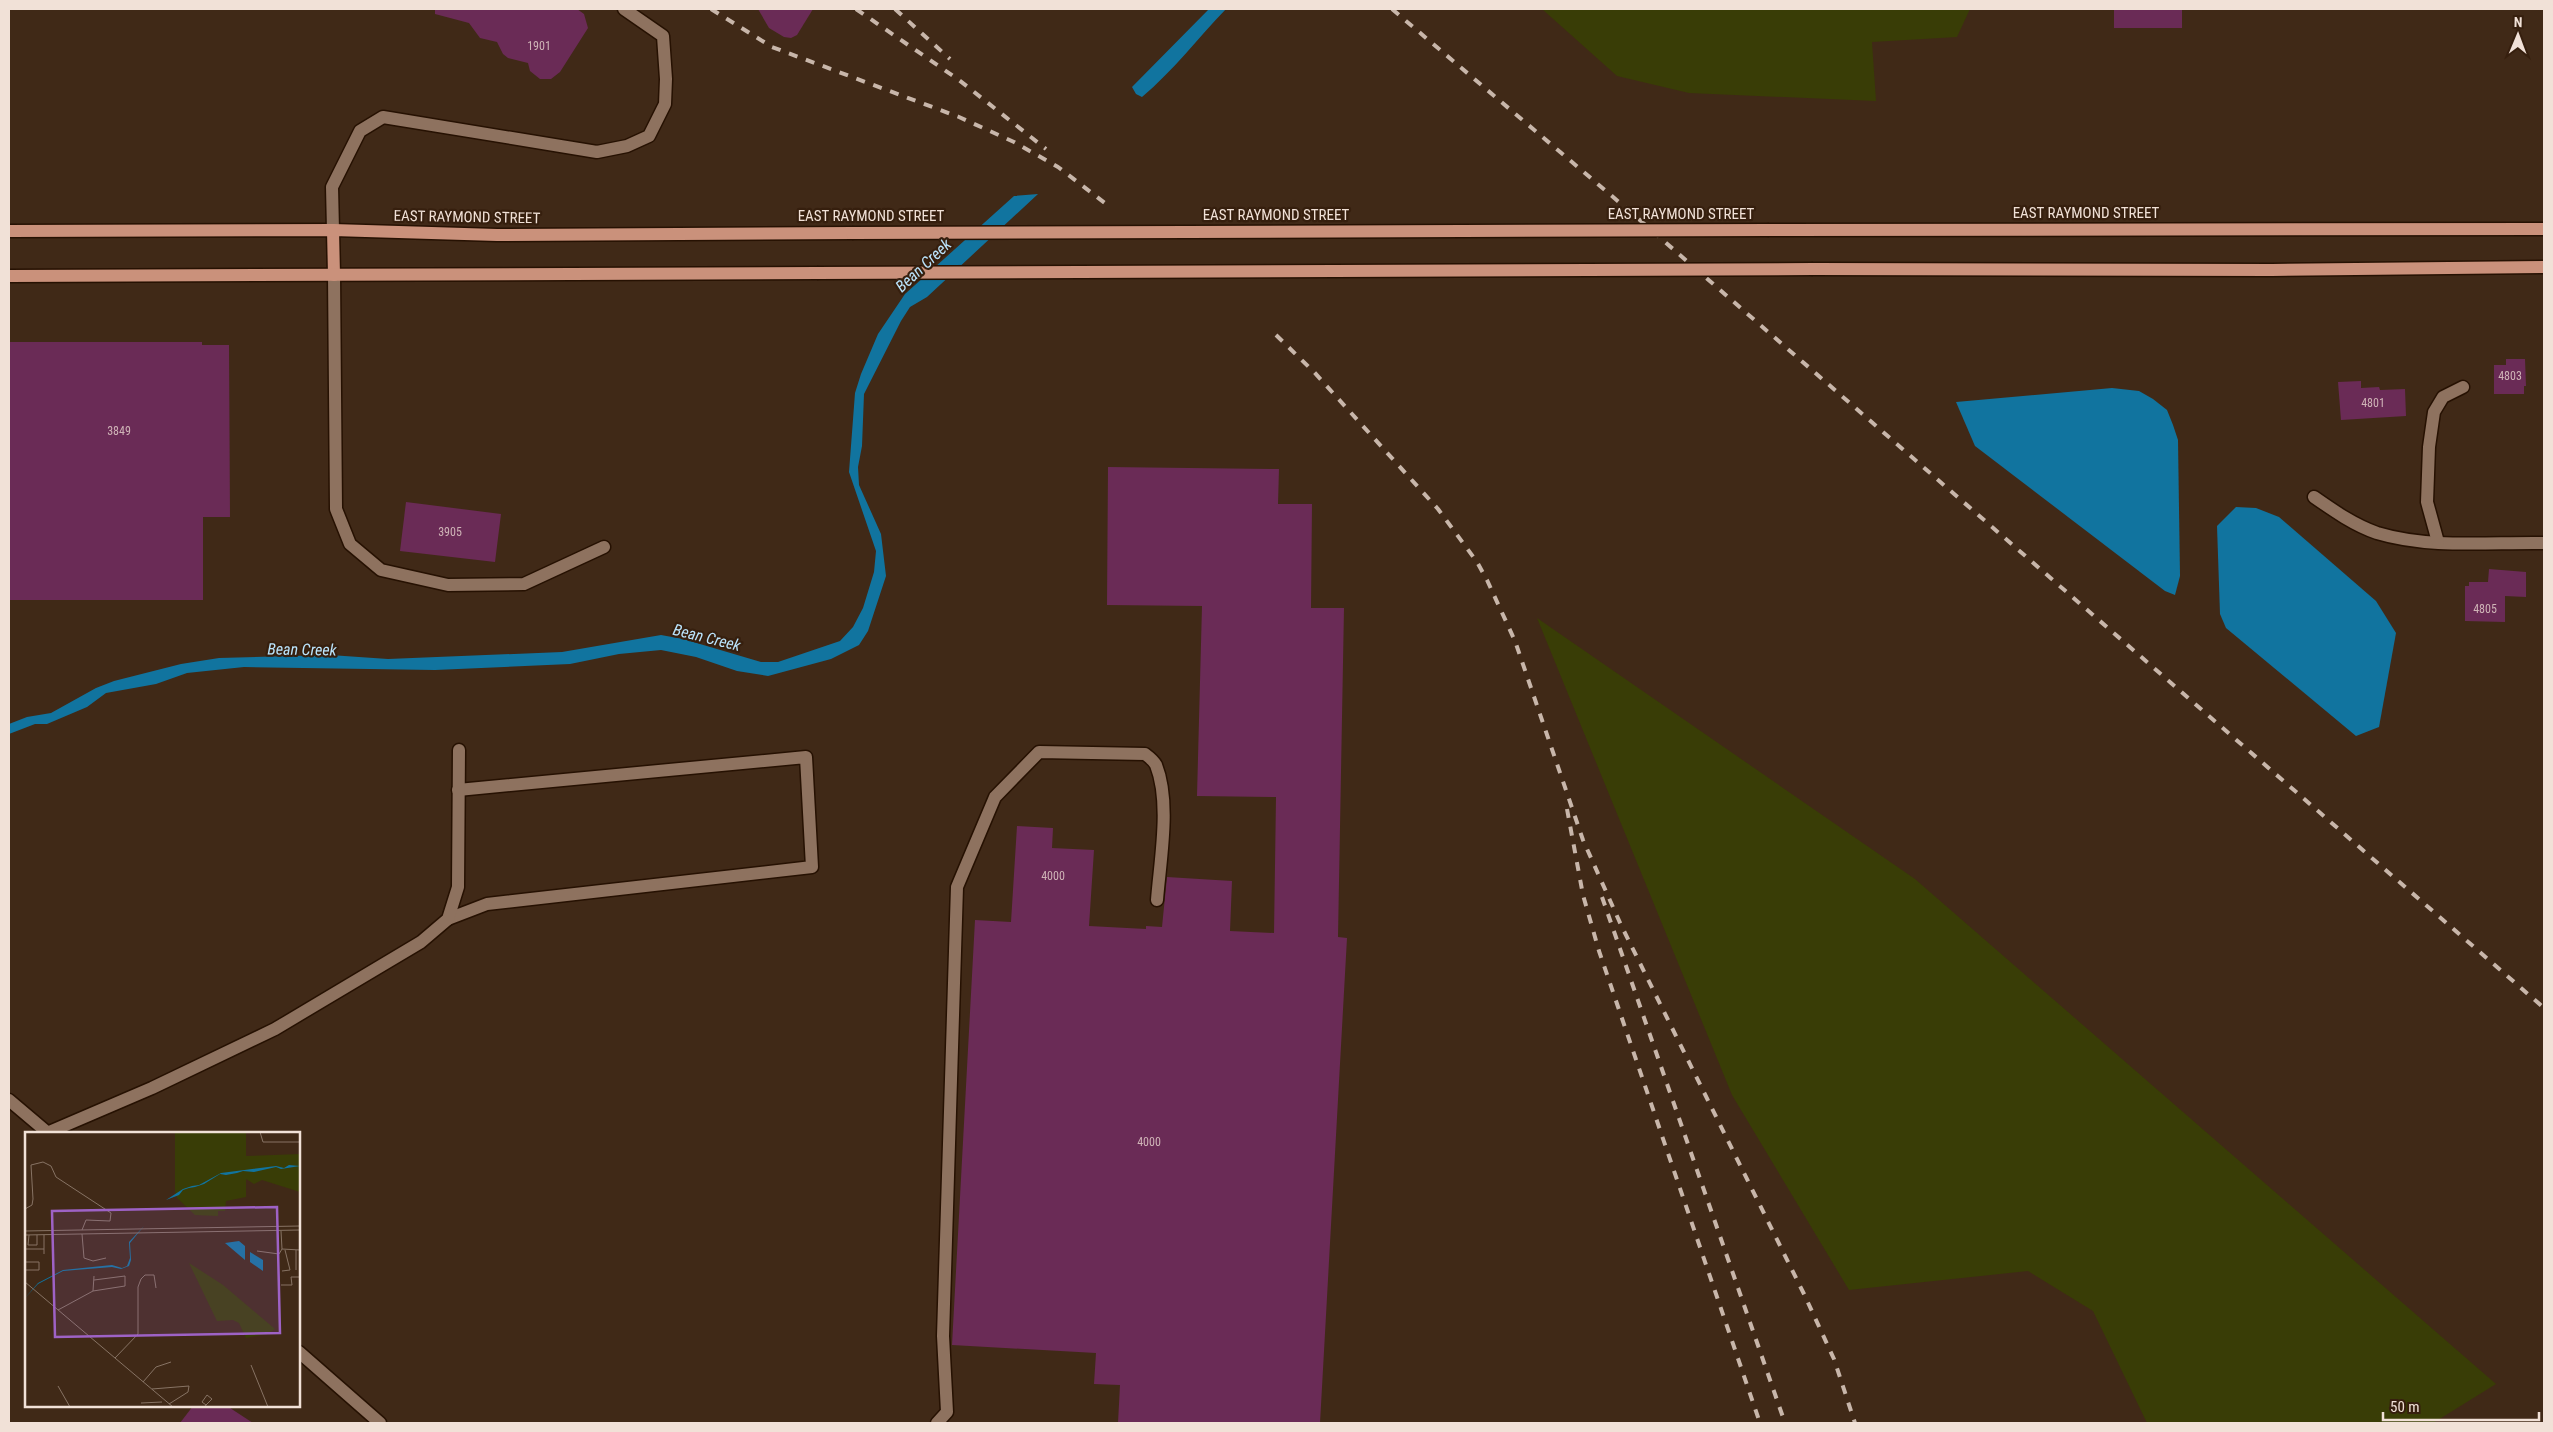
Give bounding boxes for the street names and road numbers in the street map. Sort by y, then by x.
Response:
street label: EAST RAYMOND STREET [2013,204,2160,222]
street label: EAST RAYMOND STREET [1608,205,1755,223]
street label: EAST RAYMOND STREET [1203,206,1350,224]
street label: EAST RAYMOND STREET [394,207,541,227]
street label: EAST RAYMOND STREET [798,207,945,225]

